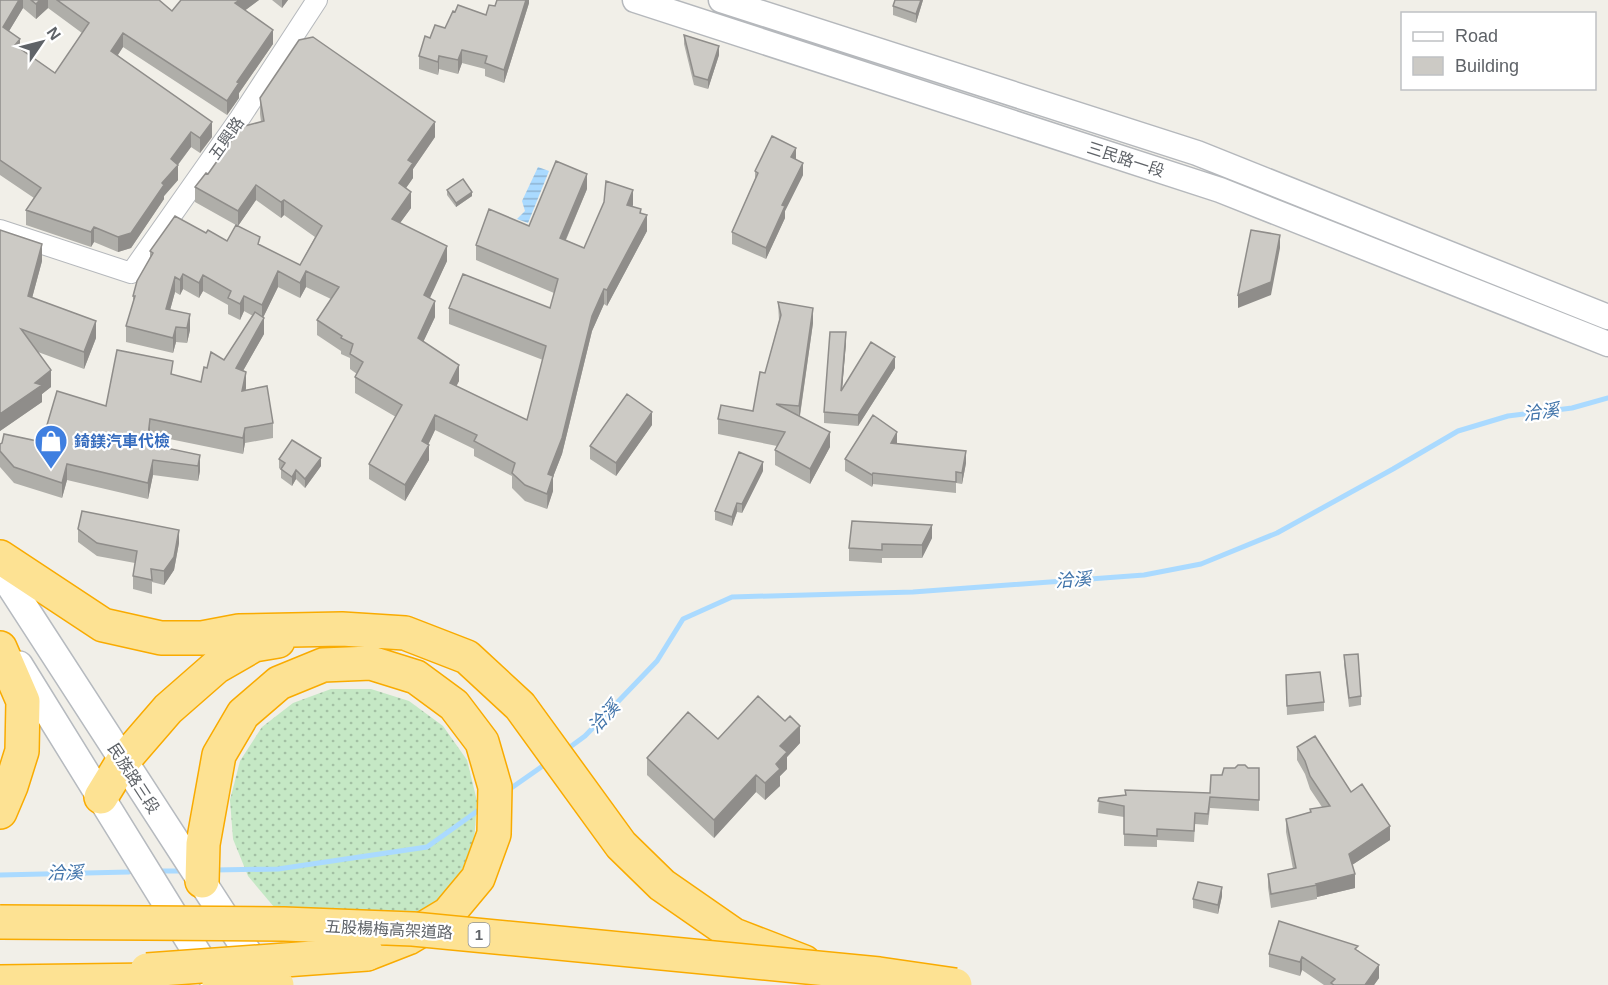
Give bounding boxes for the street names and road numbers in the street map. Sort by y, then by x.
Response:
street label: 五興路 [206,114,247,163]
street label: 三民路一段 [1085,139,1167,180]
street label: 民族路三段 [105,740,162,816]
street label: 五股楊梅高架道路 [325,918,453,941]
road number: 1 [468,923,490,947]

